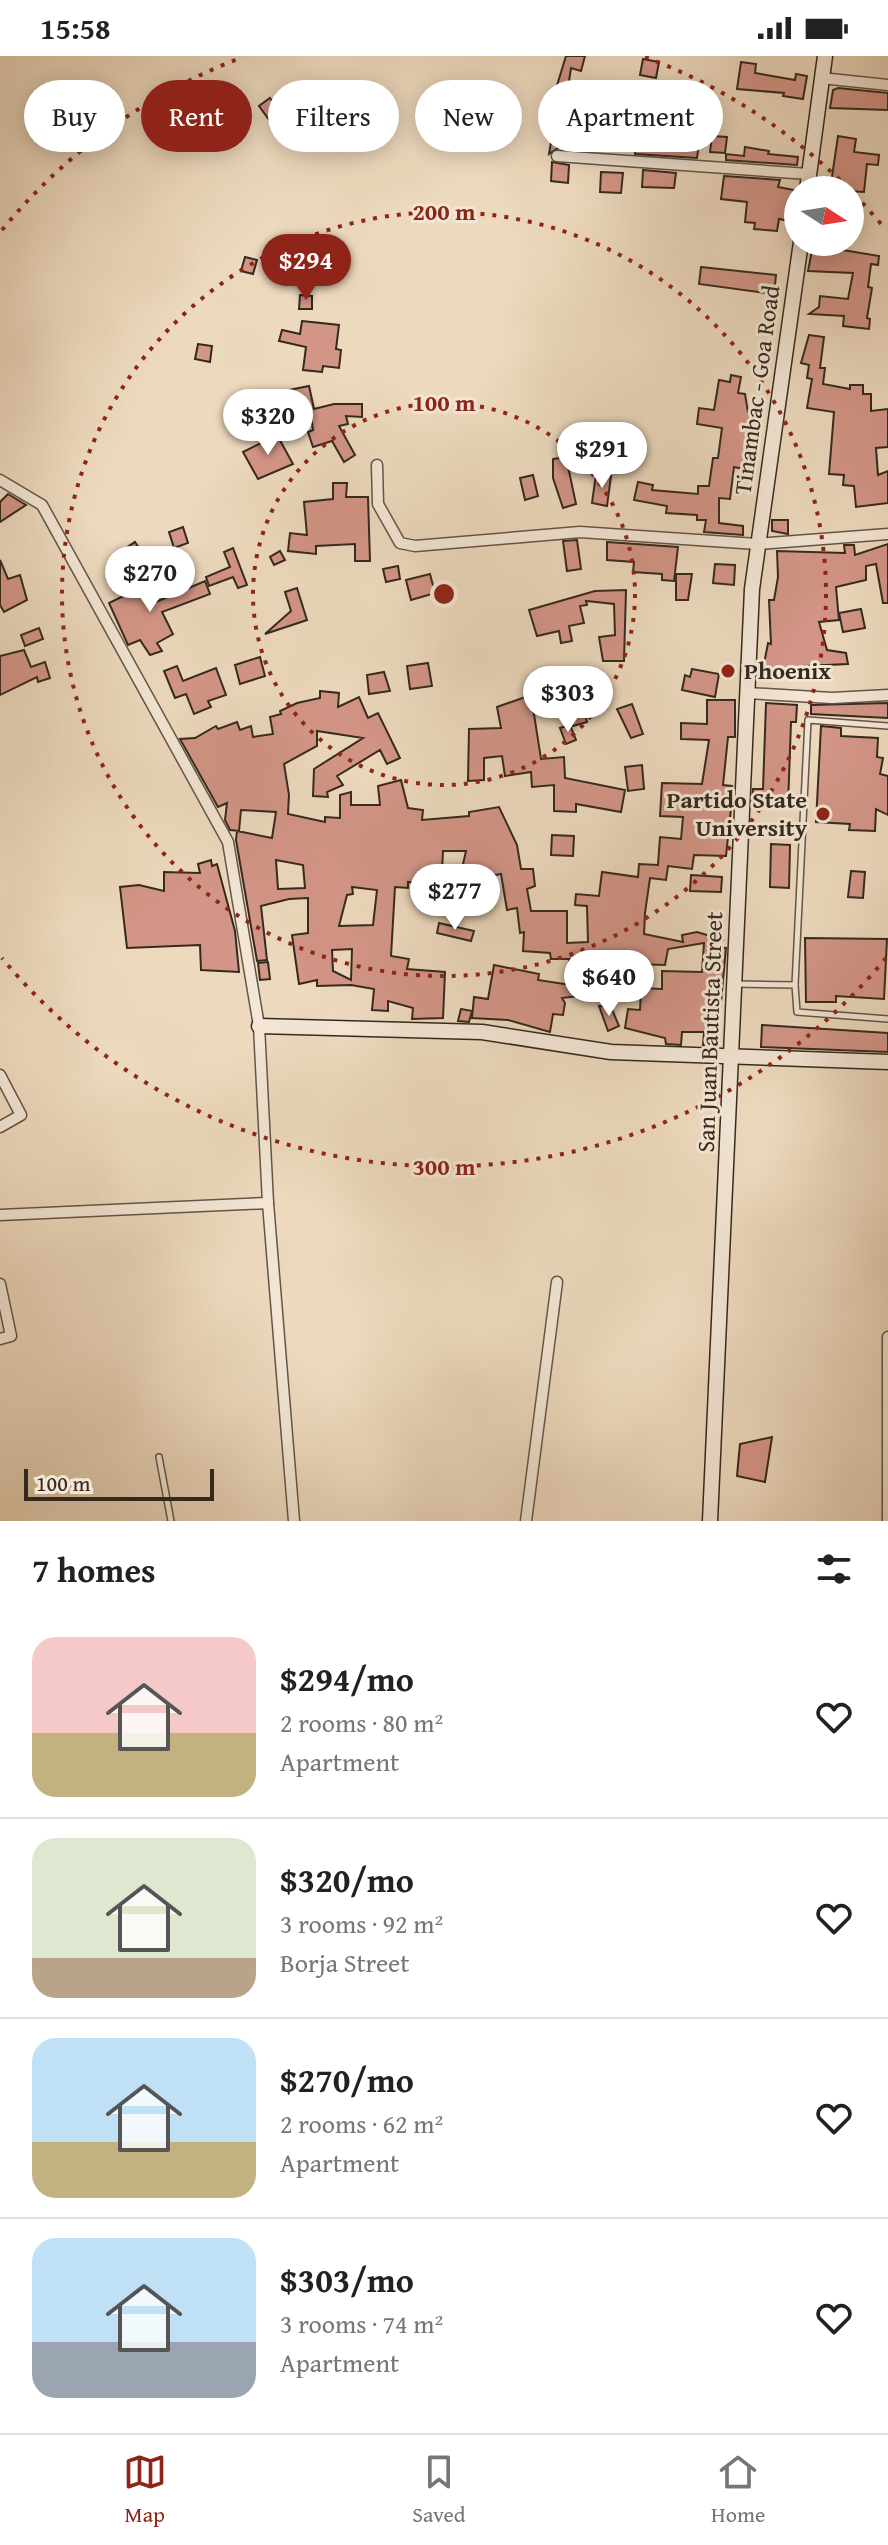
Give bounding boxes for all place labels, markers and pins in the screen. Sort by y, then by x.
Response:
pin: $294 [259,234,353,302]
pin: $320 [221,389,315,457]
pin: $291 [555,422,649,490]
pin: $270 [103,546,197,614]
centre of rings [430,580,458,608]
place label: Phoenix [744,653,831,688]
marker: Phoenix [719,662,737,680]
pin: $303 [521,666,615,734]
place label: Partido State University [667,782,808,845]
marker: Partido State University [814,805,832,823]
pin: $277 [408,864,502,932]
pin: $640 [562,950,656,1018]

